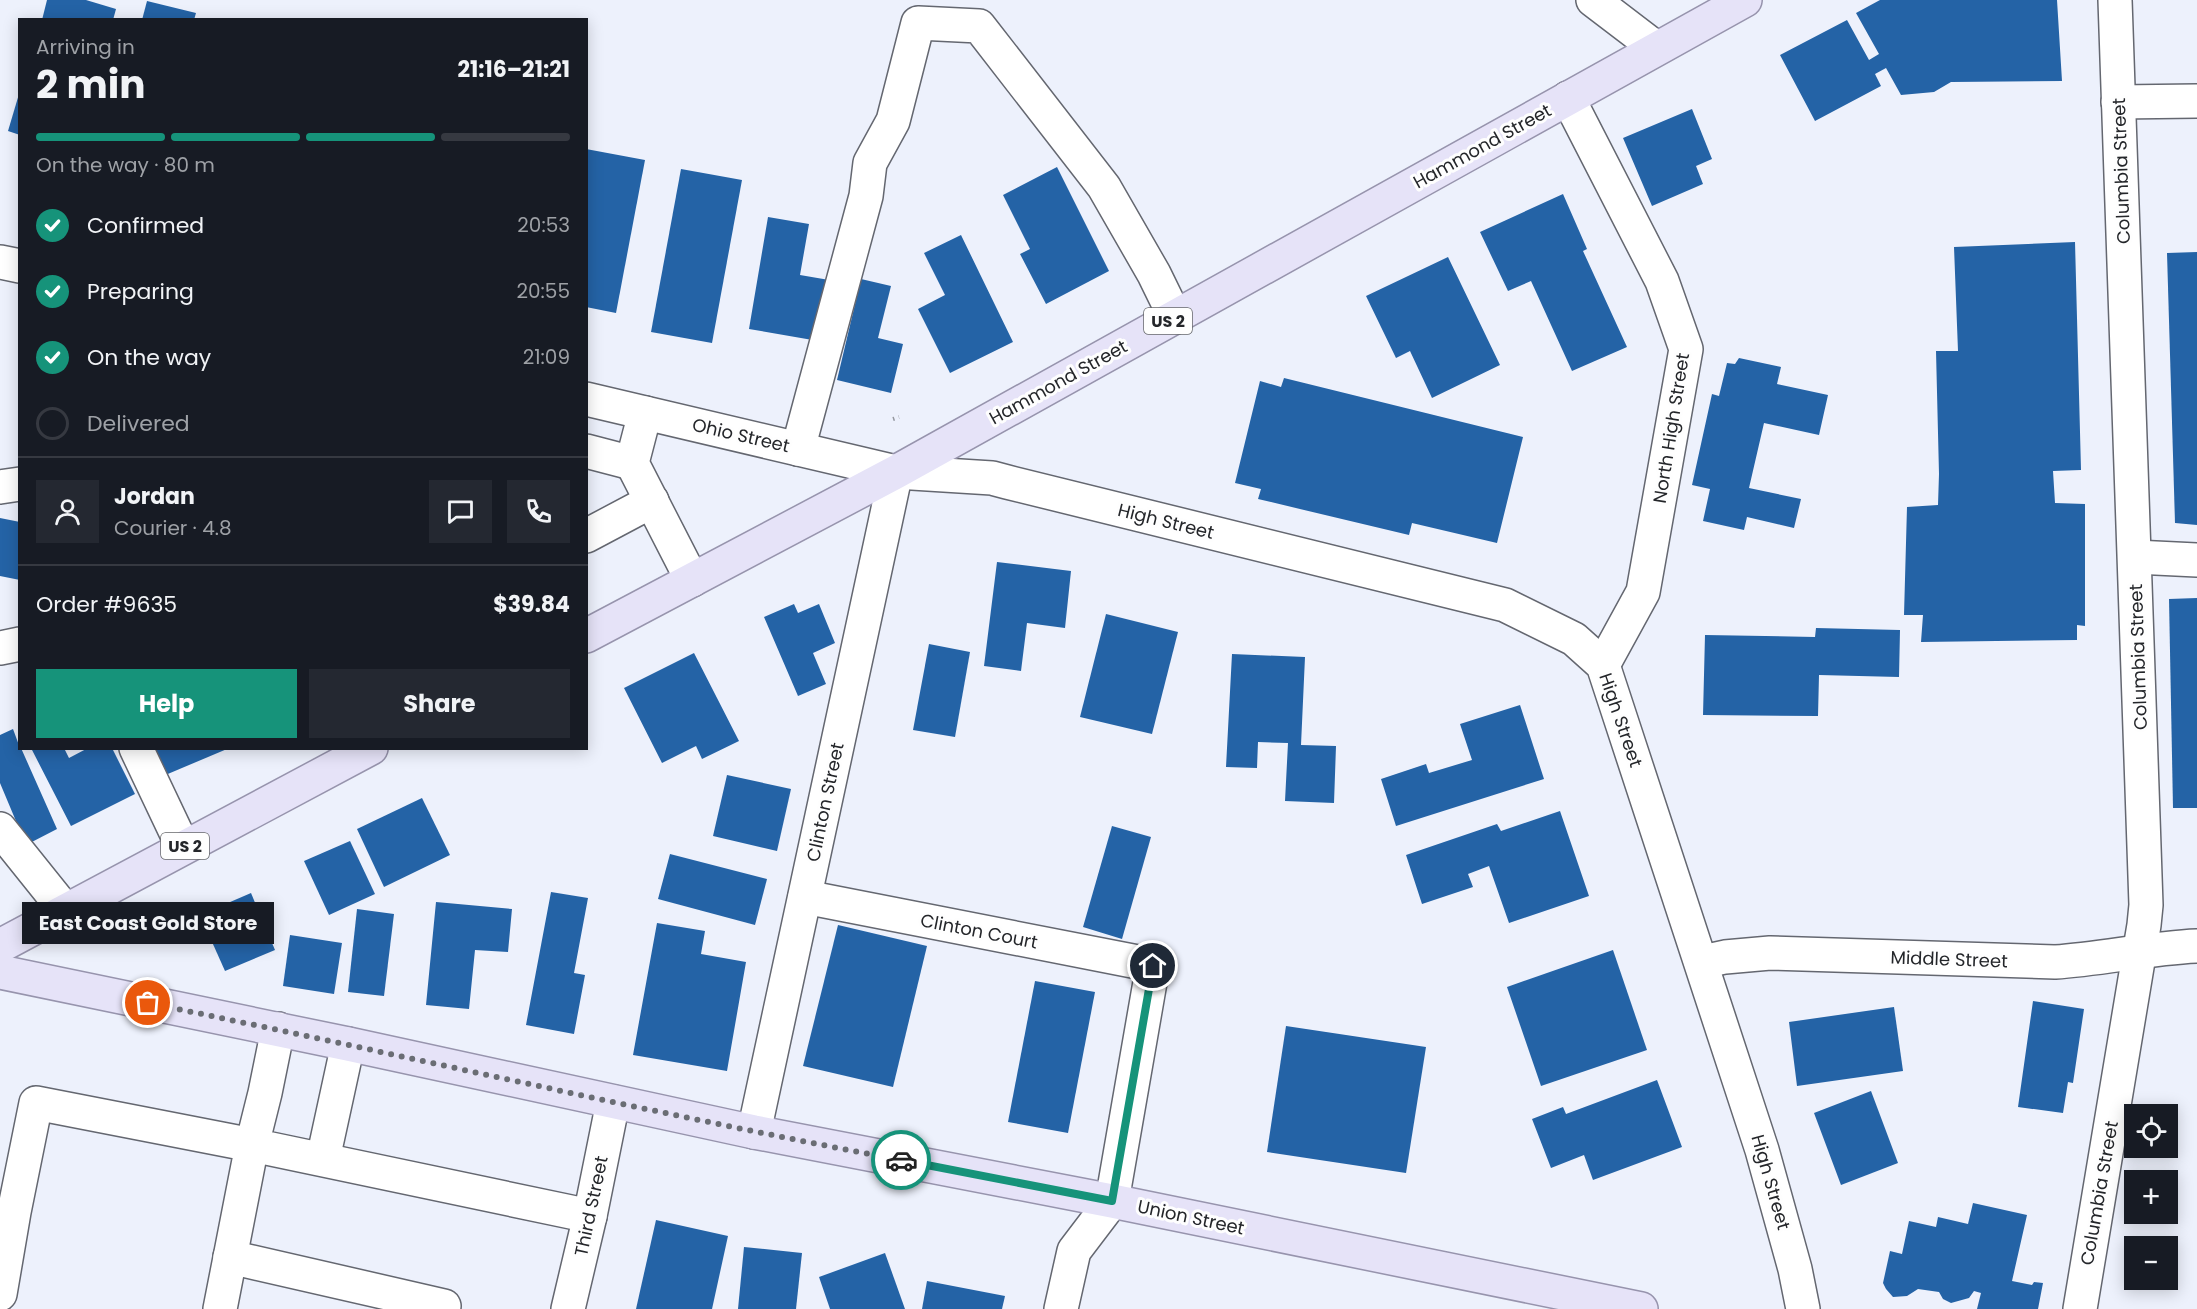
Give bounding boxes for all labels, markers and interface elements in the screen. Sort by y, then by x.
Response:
text: Arriving in [36,33,135,61]
text: 21:16–21:21 [457,54,570,85]
text: 2 min [36,57,146,112]
street label: Hammond Street [1408,98,1556,194]
street label: Columbia Street [2106,98,2136,244]
text: On the way · 80 m [36,151,215,179]
icon: check [36,209,69,242]
text: Confirmed [87,210,204,241]
text: 20:53 [517,211,570,239]
icon: check [36,275,69,308]
text: Preparing [87,276,194,307]
text: 20:55 [517,277,570,305]
road number: US 2 [1144,308,1192,334]
street label: Hammond Street [984,334,1132,430]
icon: check [36,341,69,374]
text: On the way [87,342,211,373]
text: 21:09 [523,343,570,371]
street label: North High Street [1647,351,1695,505]
text: Delivered [87,408,190,439]
street label: Ohio Street [690,412,792,458]
button: person [36,480,99,543]
button: chat [429,480,492,543]
button: phone [507,480,570,543]
text: Jordan [114,481,195,512]
street label: High Street [1115,497,1217,545]
text: Courier · 4.8 [114,514,232,542]
street label: Columbia Street [2123,584,2153,730]
text: Order #9635 [36,589,177,620]
text: $39.84 [493,589,570,620]
button: Help [36,669,297,738]
button: Share [309,669,570,738]
street label: High Street [1593,670,1649,770]
street label: Clinton Street [800,740,850,864]
road number: US 2 [161,833,209,859]
callout: East Coast Gold Store [22,901,274,943]
street label: Clinton Court [918,907,1040,955]
text: East Coast Gold Store [39,909,257,937]
pin [1127,940,1178,991]
street label: Middle Street [1890,944,2008,974]
icon: home [1136,949,1169,982]
pin [122,977,173,1028]
icon: bag [131,986,164,1019]
map controls [2124,1104,2178,1290]
button: locate [2124,1104,2178,1158]
street label: Columbia Street [2074,1119,2124,1267]
courier [871,1130,931,1190]
street label: High Street [1745,1131,1797,1233]
icon: car [885,1144,918,1177]
street label: Third Street [568,1153,614,1259]
button: + [2124,1170,2178,1224]
street label: Union Street [1135,1193,1247,1241]
button: − [2124,1236,2178,1290]

